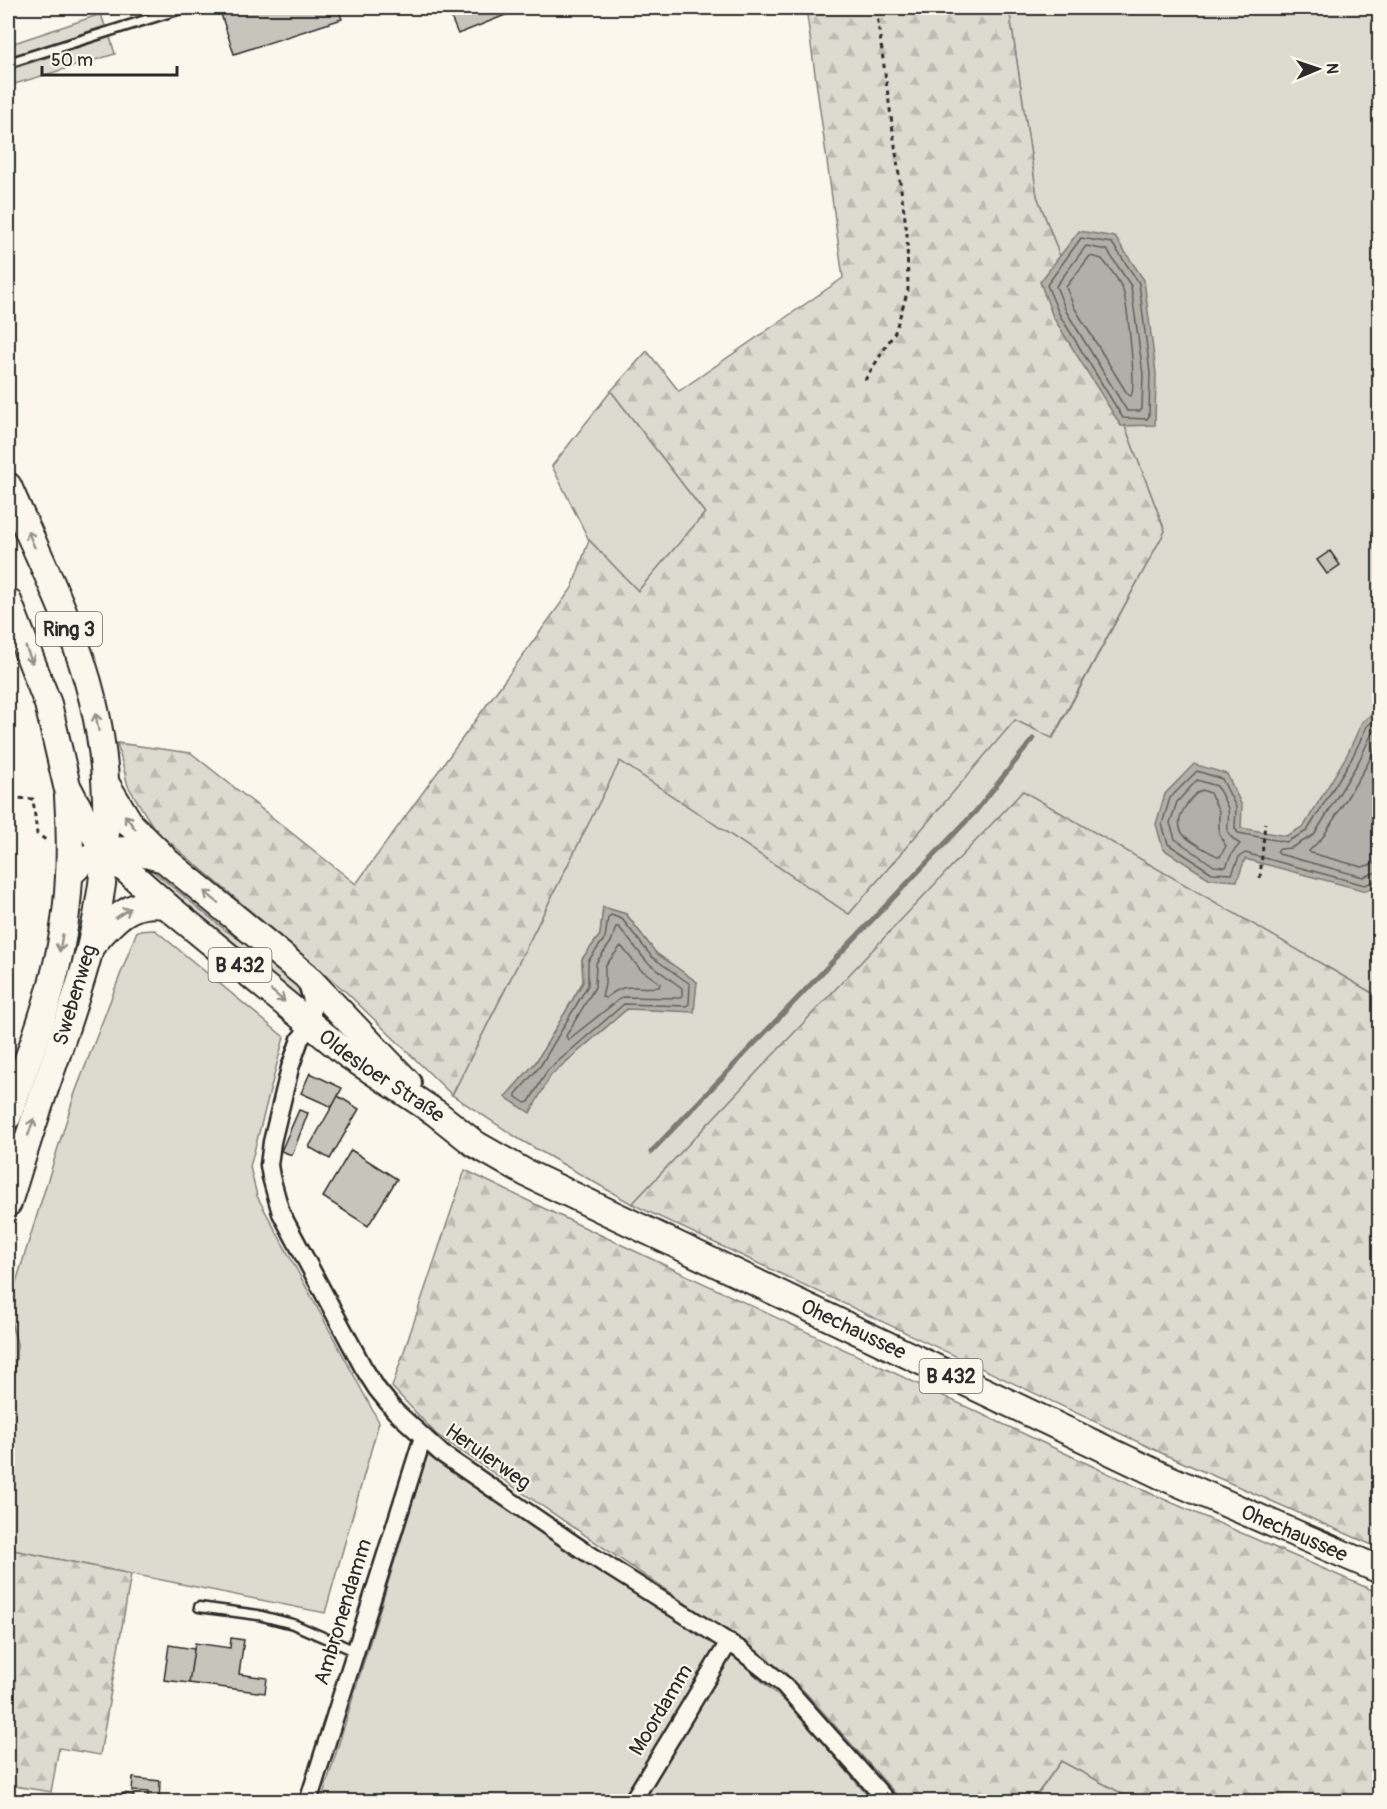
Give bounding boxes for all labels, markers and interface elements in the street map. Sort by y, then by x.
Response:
scale bar [42,39,177,77]
north arrow [1288,39,1348,99]
text: 50 m [51,49,93,72]
text: N [1322,63,1342,74]
one-way arrow [25,531,36,549]
road number: Ring 3 [36,612,102,646]
one-way arrow [25,645,36,664]
one-way arrow [91,713,102,733]
one-way arrow [124,815,136,831]
one-way arrow [204,890,220,903]
one-way arrow [115,907,132,920]
one-way arrow [55,933,66,953]
street label: Swebenweg [47,941,103,1049]
road number: B 432 [208,948,272,982]
one-way arrow [269,990,285,1003]
street label: Oldesloer Straße [313,1023,451,1129]
one-way arrow [27,1118,38,1137]
street label: Ohechaussee [796,1292,911,1366]
road number: B 432 [920,1359,982,1393]
street label: Herulerweg [440,1418,536,1496]
street label: Ohechaussee [1237,1498,1353,1568]
street label: Ambronendamm [308,1536,378,1688]
street label: Moordamm [623,1659,699,1761]

